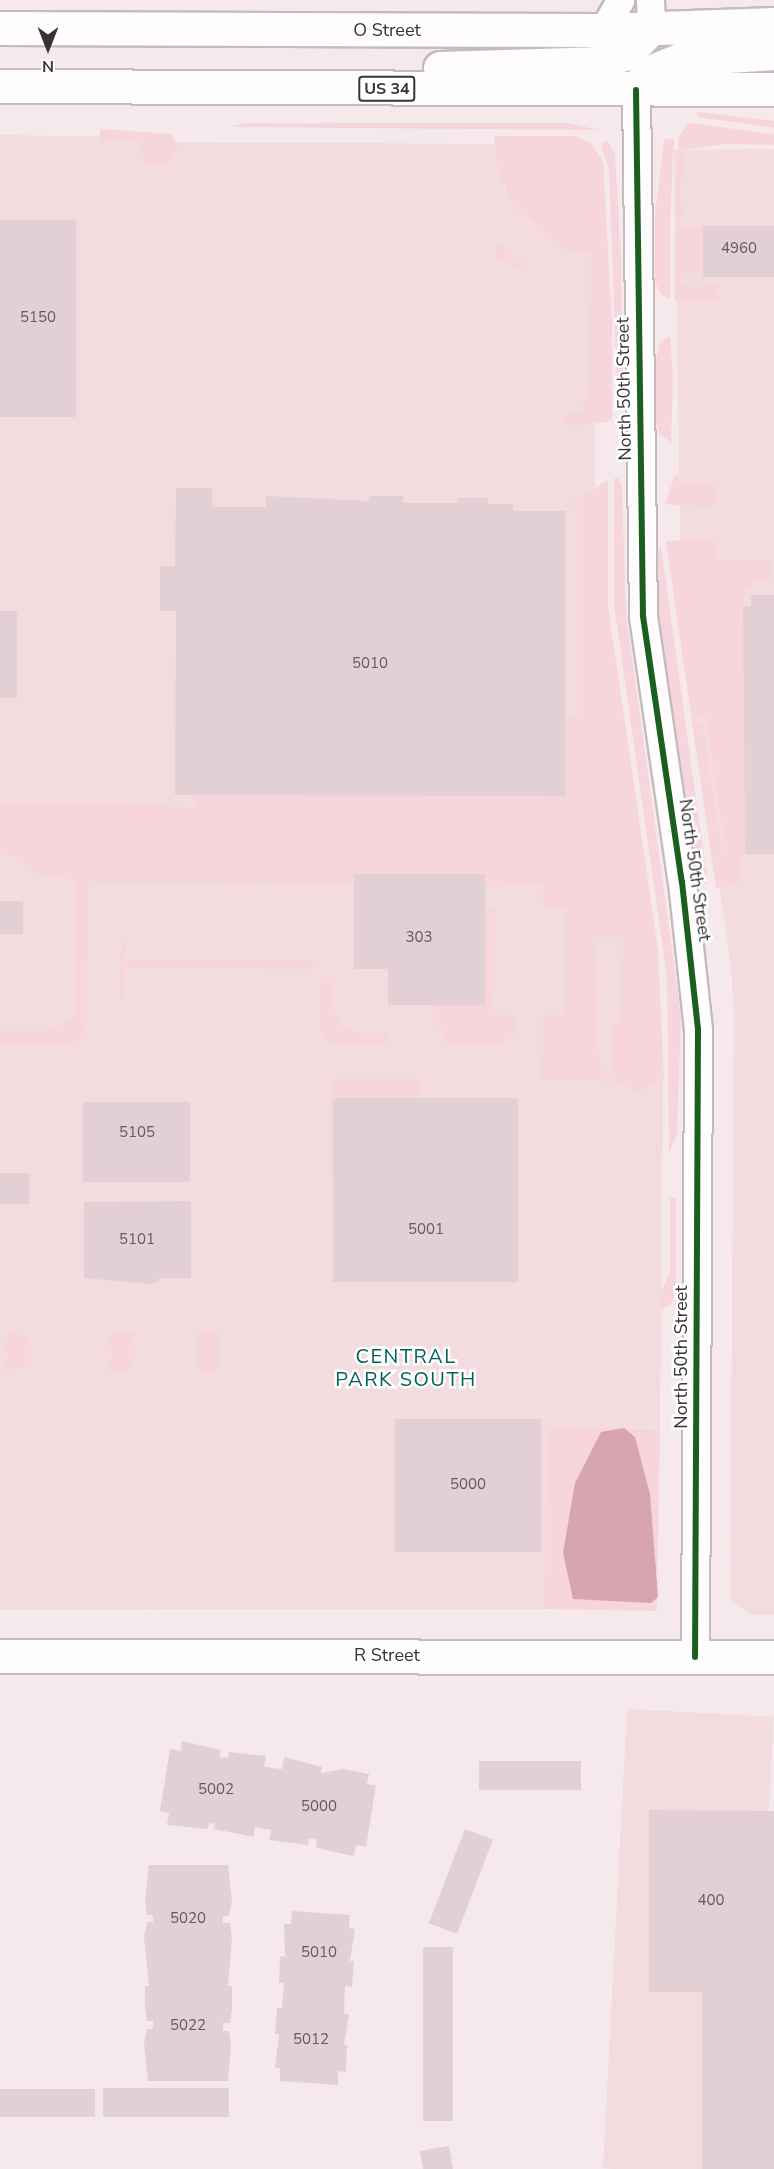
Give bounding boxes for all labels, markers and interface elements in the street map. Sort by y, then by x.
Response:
north arrow [18,18,78,78]
street label: O Street [353,19,421,41]
text: N [42,55,54,77]
road number: US 34 [357,76,417,102]
house number: 4960 [721,240,757,258]
house number: 5150 [20,309,56,327]
street label: North 50th Street [612,317,636,461]
house number: 5010 [352,655,388,673]
street label: North 50th Street [674,798,716,942]
house number: 303 [406,929,432,947]
house number: 5105 [119,1124,155,1142]
house number: 5001 [408,1221,444,1239]
house number: 5101 [119,1231,155,1249]
street label: North 50th Street [670,1285,692,1429]
district label: CENTRAL PARK SOUTH [335,1345,477,1392]
house number: 5000 [450,1476,486,1494]
street label: R Street [354,1644,420,1666]
house number: 5002 [198,1781,234,1799]
house number: 5000 [301,1798,337,1816]
house number: 400 [698,1892,724,1910]
house number: 5020 [170,1910,206,1928]
house number: 5010 [301,1944,337,1962]
house number: 5022 [170,2017,206,2035]
house number: 5012 [293,2031,329,2049]

